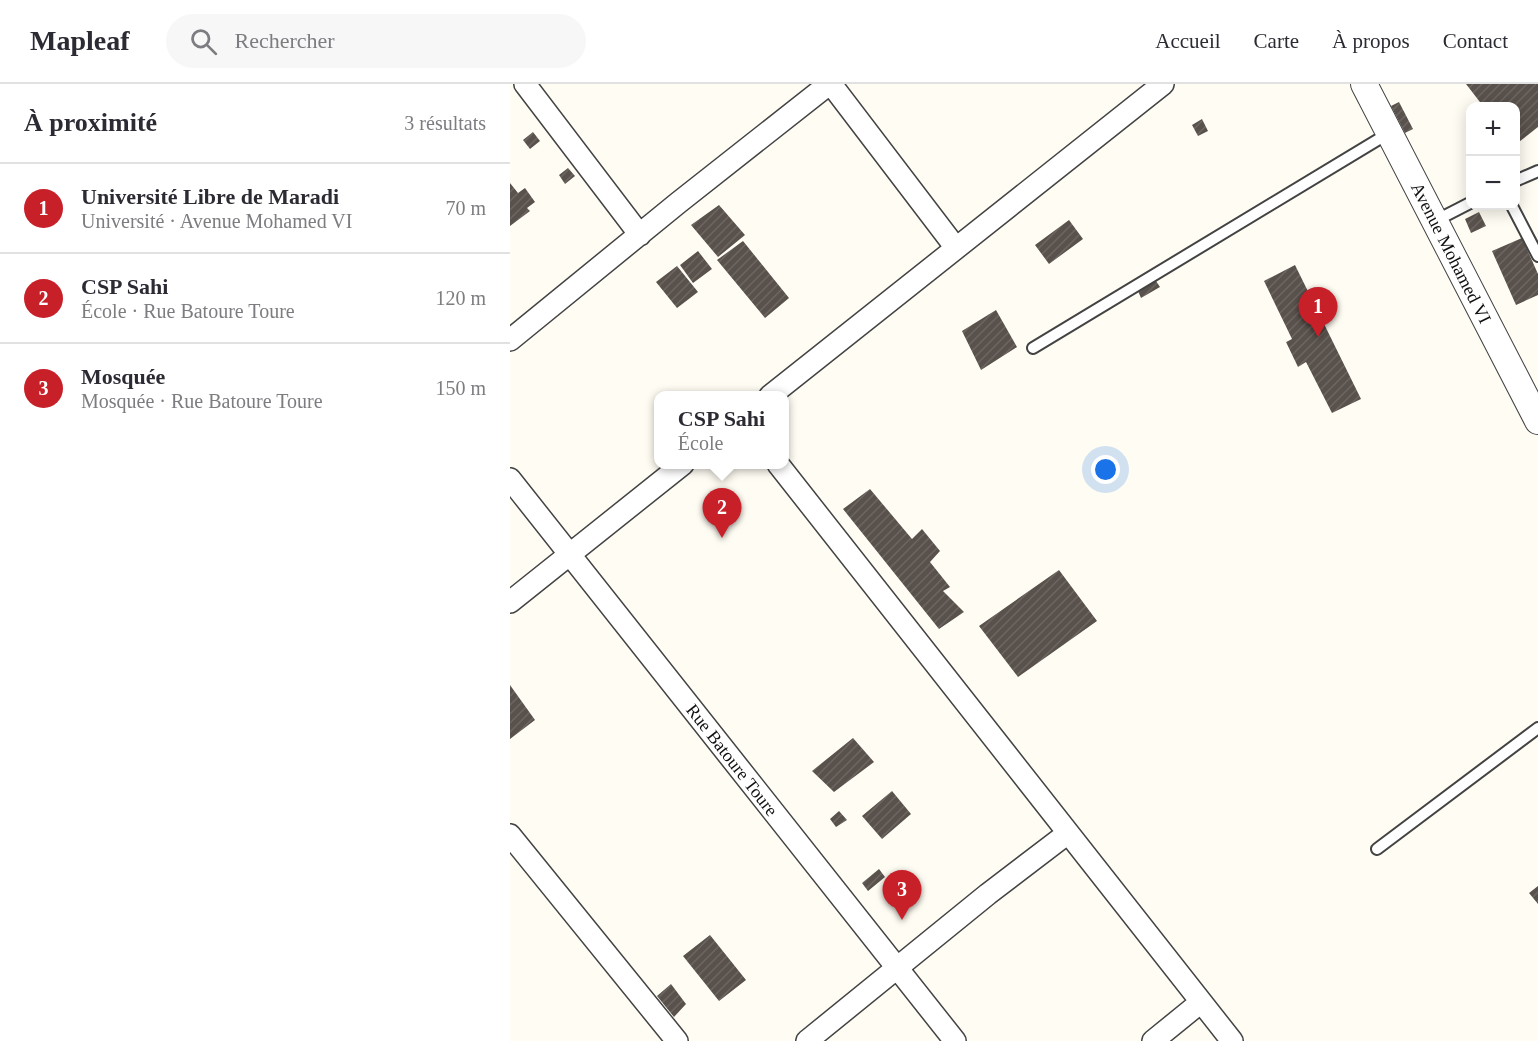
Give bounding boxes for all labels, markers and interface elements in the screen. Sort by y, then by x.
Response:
search box [166,14,586,68]
text: Mapleaf [30,25,130,56]
icon: search [187,25,220,58]
text: Rechercher [235,28,335,53]
text: Accueil [1155,29,1221,53]
text: Carte [1254,29,1299,53]
text: À propos [1332,29,1410,53]
text: Contact [1443,29,1508,53]
map controls [1466,102,1520,210]
button: + [1466,102,1520,156]
text: À proximité [24,108,157,137]
text: 3 résultats [404,112,486,134]
button: − [1466,156,1520,210]
street label: Avenue Mohamed VI [1407,179,1495,327]
text: Université Libre de Maradi [81,184,339,209]
text: 1 [39,197,49,219]
text: 70 m [445,197,486,219]
text: Université · Avenue Mohamed VI [81,210,352,232]
text: CSP Sahi [81,274,168,299]
text: 2 [39,287,49,309]
text: 120 m [435,287,486,309]
pin: 1 [1298,288,1338,337]
text: École · Rue Batoure Toure [81,300,295,322]
text: Mosquée [81,364,165,389]
text: 3 [39,377,49,399]
text: 150 m [435,377,486,399]
text: Mosquée · Rue Batoure Toure [81,390,323,412]
popup [654,391,789,469]
text: CSP Sahi [678,406,765,431]
text: École [678,432,723,454]
your location [1091,455,1120,484]
pin: 2 [702,488,742,538]
street label: Rue Batoure Toure [682,700,782,820]
pin: 3 [882,870,922,920]

